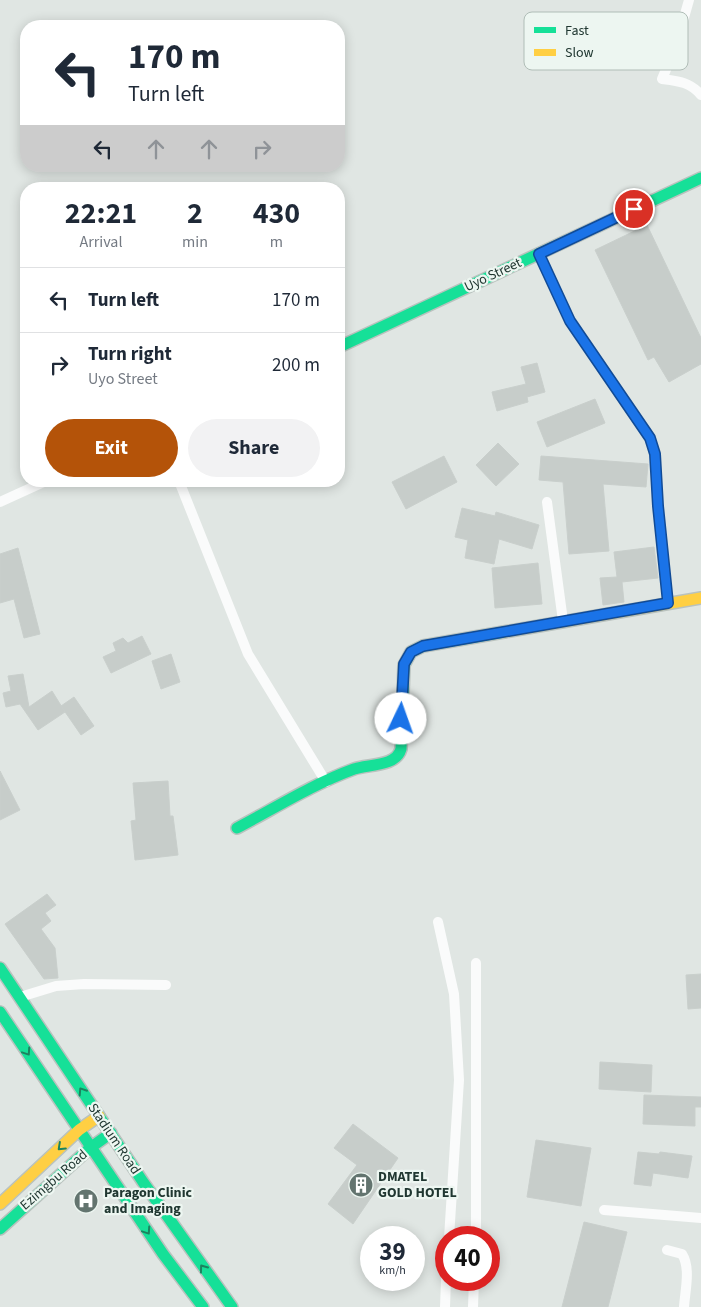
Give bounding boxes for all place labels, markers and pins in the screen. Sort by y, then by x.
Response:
pin [613,188,655,230]
place label: DMATEL GOLD HOTEL [378,1167,457,1203]
building icon: DMATEL GOLD HOTEL [348,1172,374,1198]
place label: Paragon Clinic and Imaging [104,1183,192,1219]
hospital icon: Paragon Clinic and Imaging [73,1188,99,1214]

